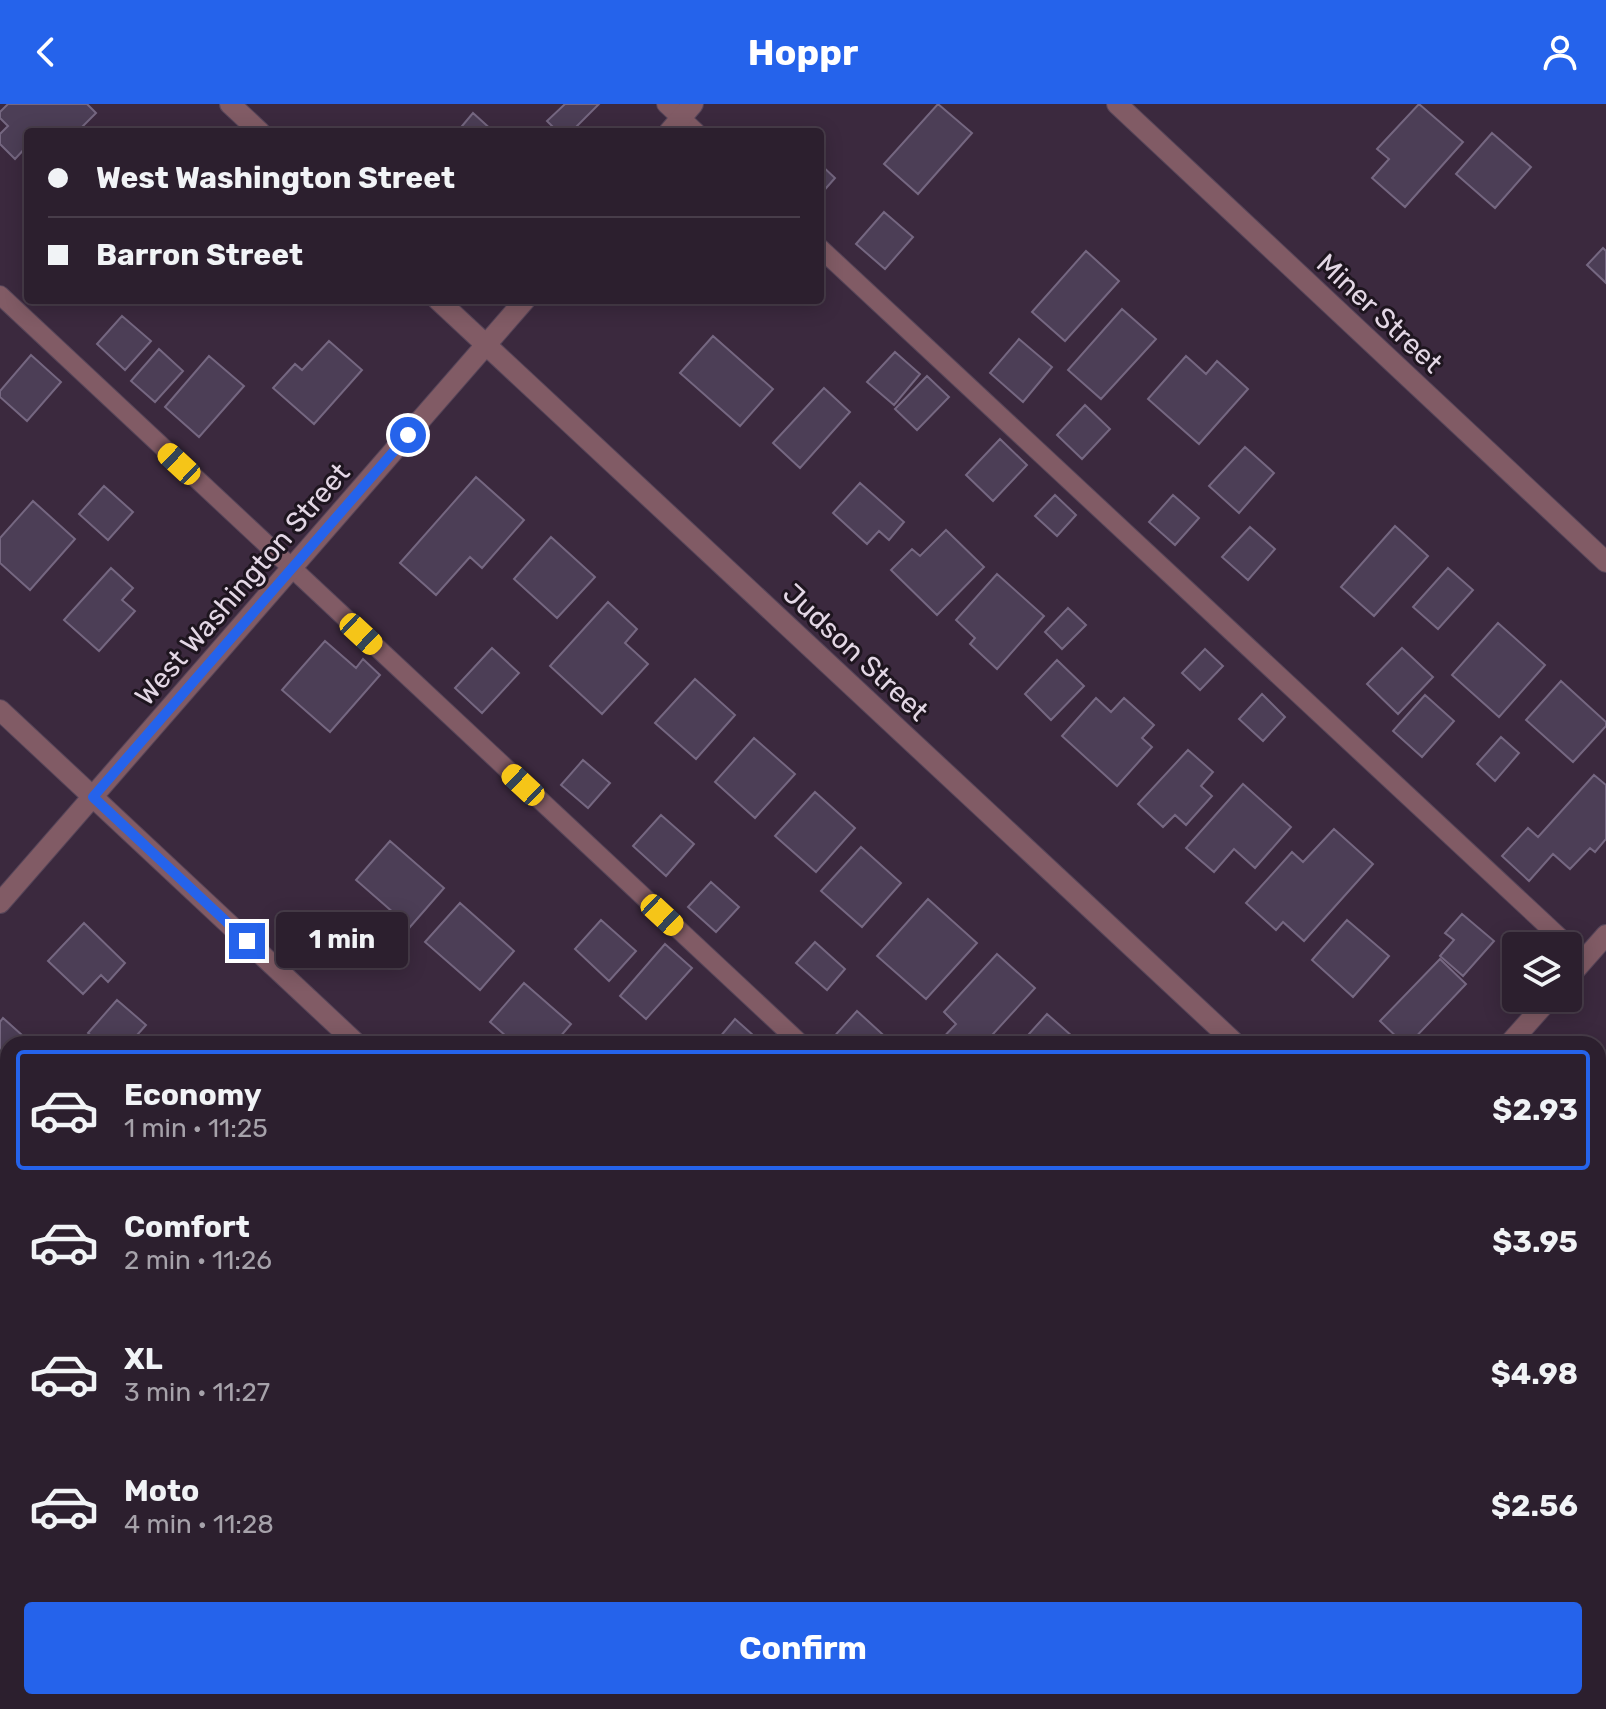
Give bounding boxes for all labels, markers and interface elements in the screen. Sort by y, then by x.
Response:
icon: back [24,30,68,74]
icon: person [1538,30,1582,74]
text: Hoppr [748,31,858,74]
text: West Washington Street [96,160,455,196]
text: Barron Street [96,237,303,273]
street label: Miner Street [1310,247,1449,380]
route start [390,417,426,453]
car [153,439,205,489]
street label: West Washington Street [128,456,357,712]
street label: Judson Street [776,577,935,728]
car [335,609,387,659]
car [497,760,549,810]
car [636,890,688,940]
callout: 1 min [275,913,407,969]
route end [229,923,265,959]
text: 1 min [309,924,375,955]
map controls [1502,932,1582,1012]
button: layers [1502,932,1582,1012]
icon: car [28,1074,100,1146]
text: Economy [124,1077,262,1113]
text: $2.93 [1492,1092,1578,1128]
text: 1 min · 11:25 [124,1113,268,1144]
icon: car [28,1206,100,1278]
text: Comfort [124,1209,250,1245]
text: $3.95 [1492,1224,1578,1260]
text: 2 min · 11:26 [124,1245,272,1276]
icon: car [28,1338,100,1410]
text: XL [124,1341,163,1377]
text: $4.98 [1491,1356,1578,1392]
text: 3 min · 11:27 [124,1377,270,1408]
icon: car [28,1470,100,1542]
text: Moto [124,1473,199,1509]
text: $2.56 [1491,1488,1578,1524]
text: 4 min · 11:28 [124,1509,274,1540]
button: Confirm [24,1602,1582,1694]

